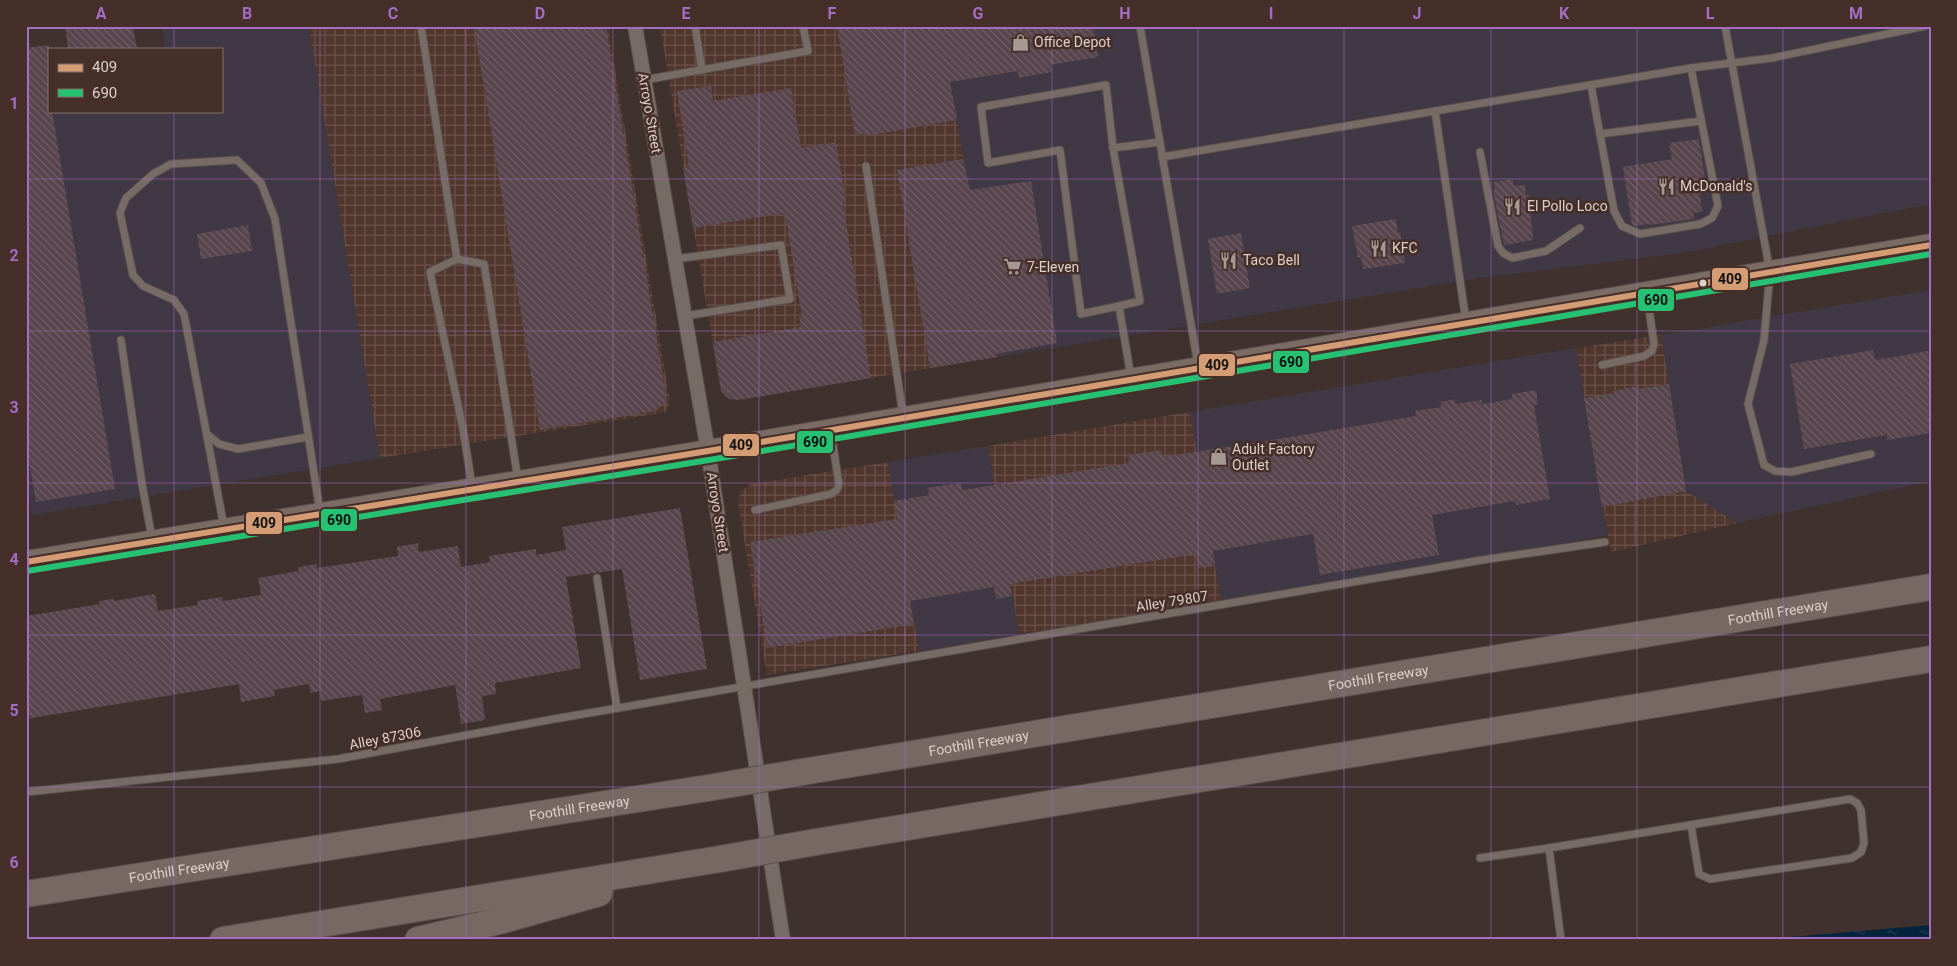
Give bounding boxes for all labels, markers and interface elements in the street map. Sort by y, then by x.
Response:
text: A [96,4,107,23]
text: B [242,4,252,23]
text: C [388,4,398,23]
text: D [535,4,545,23]
text: E [682,4,691,23]
text: F [828,4,837,23]
text: G [973,4,984,23]
text: H [1119,4,1131,23]
text: I [1269,4,1273,23]
text: J [1413,4,1421,23]
text: K [1559,4,1570,23]
text: L [1706,4,1715,23]
text: M [1849,4,1863,23]
shop icon: Office Depot [1010,32,1030,52]
place label: Office Depot [1034,34,1111,50]
legend [48,48,222,112]
text: 409 [92,58,117,76]
street label: Arroyo Street [635,72,665,155]
text: 690 [92,84,117,102]
text: 1 [9,94,19,113]
restaurant icon: McDonald's [1656,176,1676,196]
place label: McDonald's [1680,178,1753,194]
restaurant icon: El Pollo Loco [1503,196,1523,216]
place label: El Pollo Loco [1527,198,1608,214]
restaurant icon: KFC [1368,238,1388,258]
place label: KFC [1392,240,1418,256]
text: 2 [9,246,19,265]
restaurant icon: Taco Bell [1219,250,1239,270]
place label: Taco Bell [1243,252,1300,268]
supermarket icon: 7-Eleven [1003,257,1023,277]
place label: 7-Eleven [1027,259,1079,275]
line badge: 409 [1711,267,1749,291]
text: 409 [1718,271,1742,287]
unlabelled marker [1698,278,1708,288]
line badge: 690 [1637,288,1675,312]
text: 690 [1644,292,1668,308]
line badge: 690 [1272,350,1310,374]
line badge: 409 [1198,353,1236,377]
text: 690 [1279,354,1303,370]
text: 409 [1205,357,1229,373]
text: 3 [9,398,19,417]
line badge: 690 [796,430,834,454]
line badge: 409 [722,433,760,457]
text: 690 [803,434,827,450]
text: 409 [729,437,753,453]
place label: Adult Factory Outlet [1232,441,1315,473]
shop icon: Adult Factory Outlet [1208,447,1228,467]
street label: Arroyo Street [704,471,732,554]
line badge: 690 [320,508,358,532]
line badge: 409 [245,511,283,535]
text: 690 [327,512,351,528]
text: 409 [252,515,276,531]
text: 4 [9,550,19,569]
street label: Alley 79807 [1135,587,1209,615]
street label: Foothill Freeway [1727,596,1830,628]
street label: Foothill Freeway [1327,661,1430,694]
text: 5 [9,701,19,720]
street label: Alley 87306 [348,723,422,753]
street label: Foothill Freeway [927,727,1030,759]
street label: Foothill Freeway [528,792,631,824]
text: 6 [9,853,19,872]
street label: Foothill Freeway [128,854,231,886]

